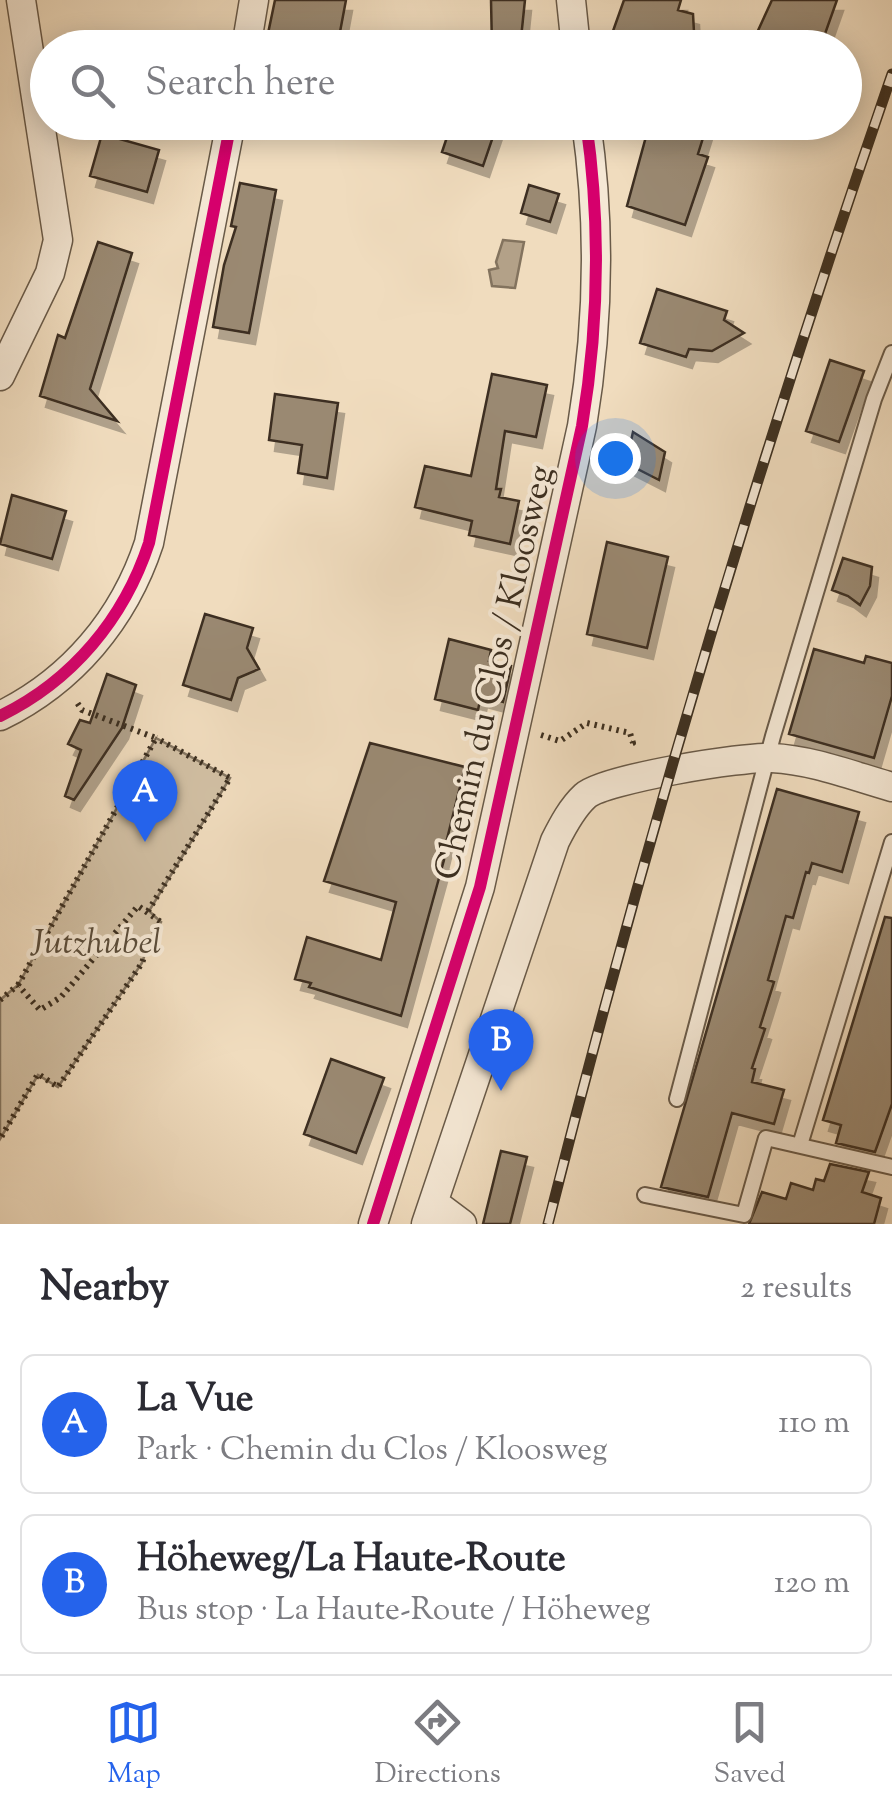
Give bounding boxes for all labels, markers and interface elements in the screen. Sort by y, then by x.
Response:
search box [30,30,862,140]
icon: search [65,58,120,113]
text: Search here [145,58,336,112]
your location [590,433,641,484]
street label: Chemin du Clos / Kloosweg [423,461,569,885]
pin: A [112,760,178,842]
park label: Jutzhubel [30,919,161,970]
pin: B [468,1008,534,1091]
text: Nearby [40,1259,169,1319]
text: 2 results [740,1266,852,1312]
text: La Vue [137,1374,254,1428]
text: A [62,1401,87,1447]
text: 110 m [778,1401,850,1447]
text: Park · Chemin du Clos / Kloosweg [137,1428,608,1474]
text: Höheweg/La Haute-Route [137,1534,566,1588]
text: B [64,1561,85,1607]
text: 120 m [774,1561,850,1607]
text: Bus stop · La Haute-Route / Höheweg [137,1588,651,1634]
tab: Map [106,1695,161,1795]
tab: Directions [374,1695,501,1795]
tab: Saved [714,1695,786,1795]

